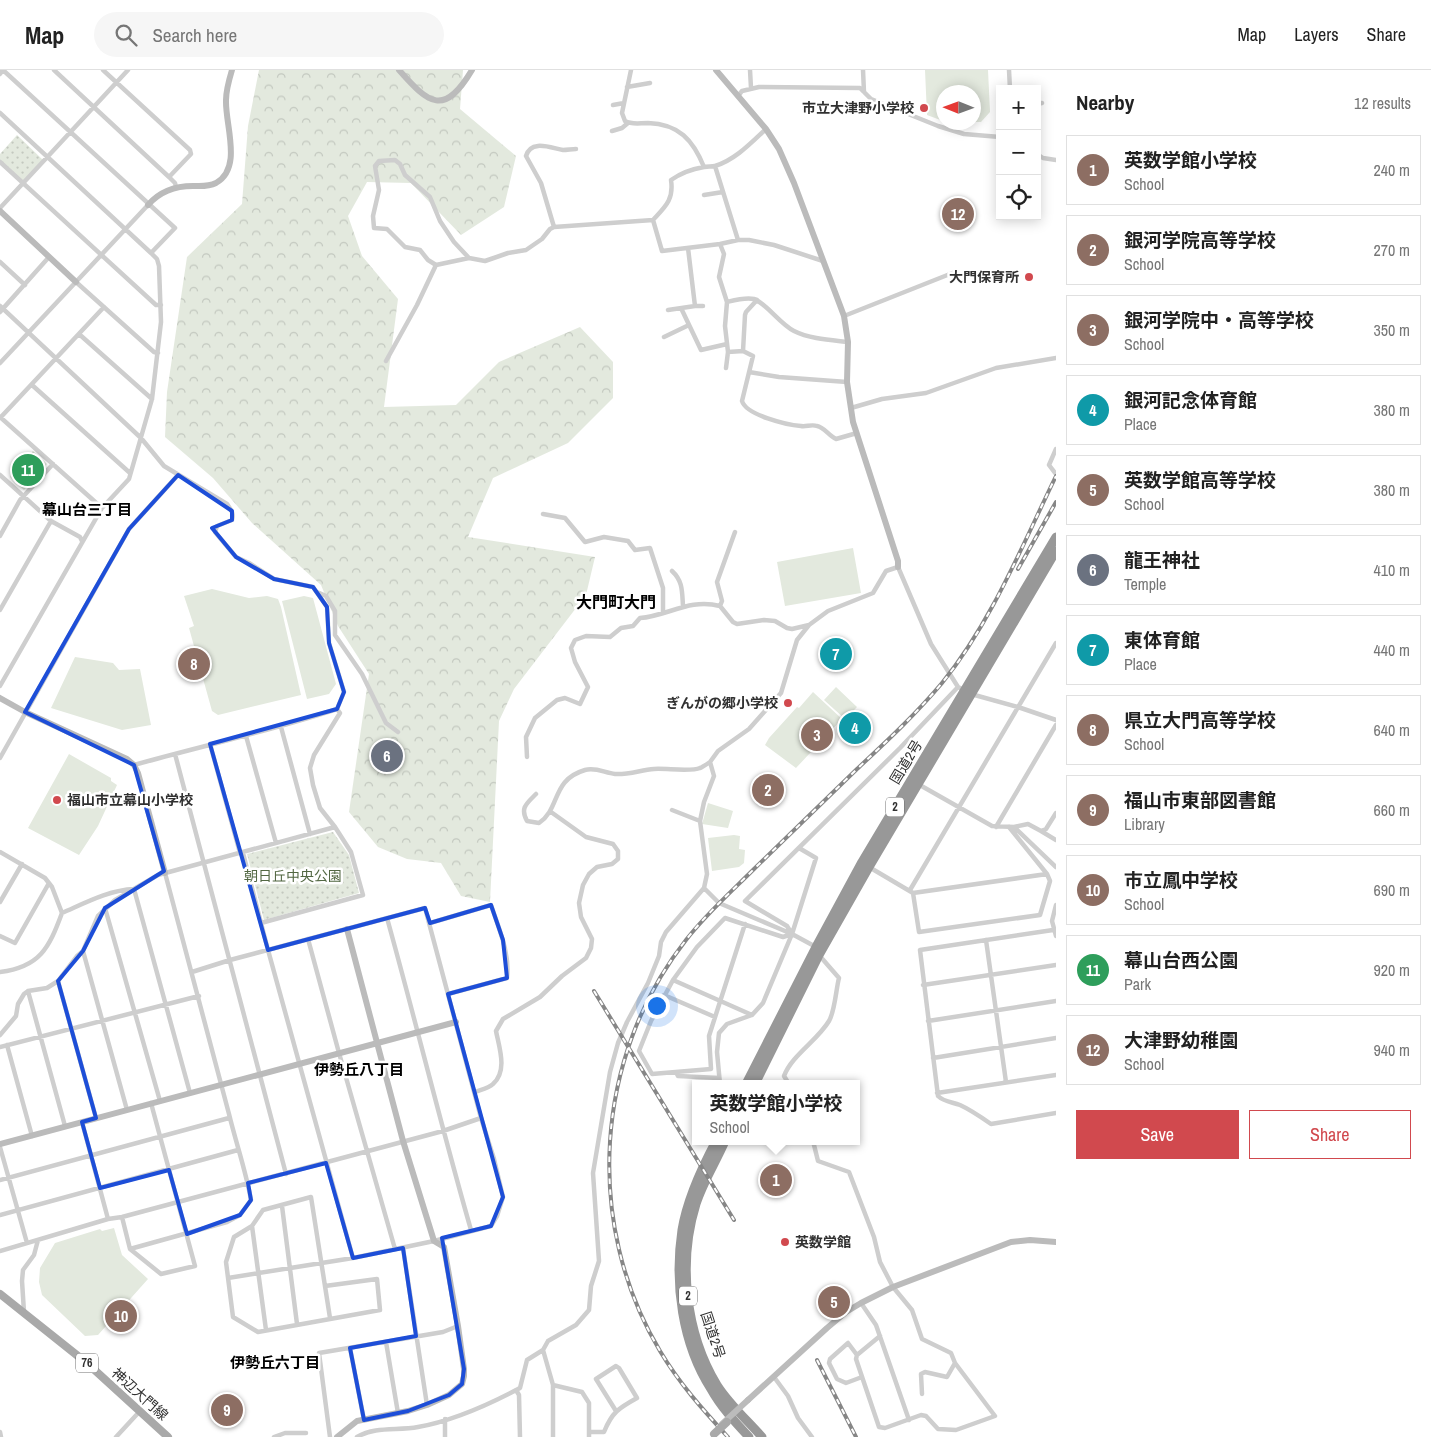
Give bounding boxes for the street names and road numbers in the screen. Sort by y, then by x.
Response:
street label: 国道2号 [886,737,926,787]
road number: 2 [886,798,904,816]
road number: 2 [679,1286,697,1306]
street label: 国道2号 [697,1309,729,1361]
road number: 76 [76,1354,98,1372]
street label: 神辺大門線 [108,1364,172,1424]

